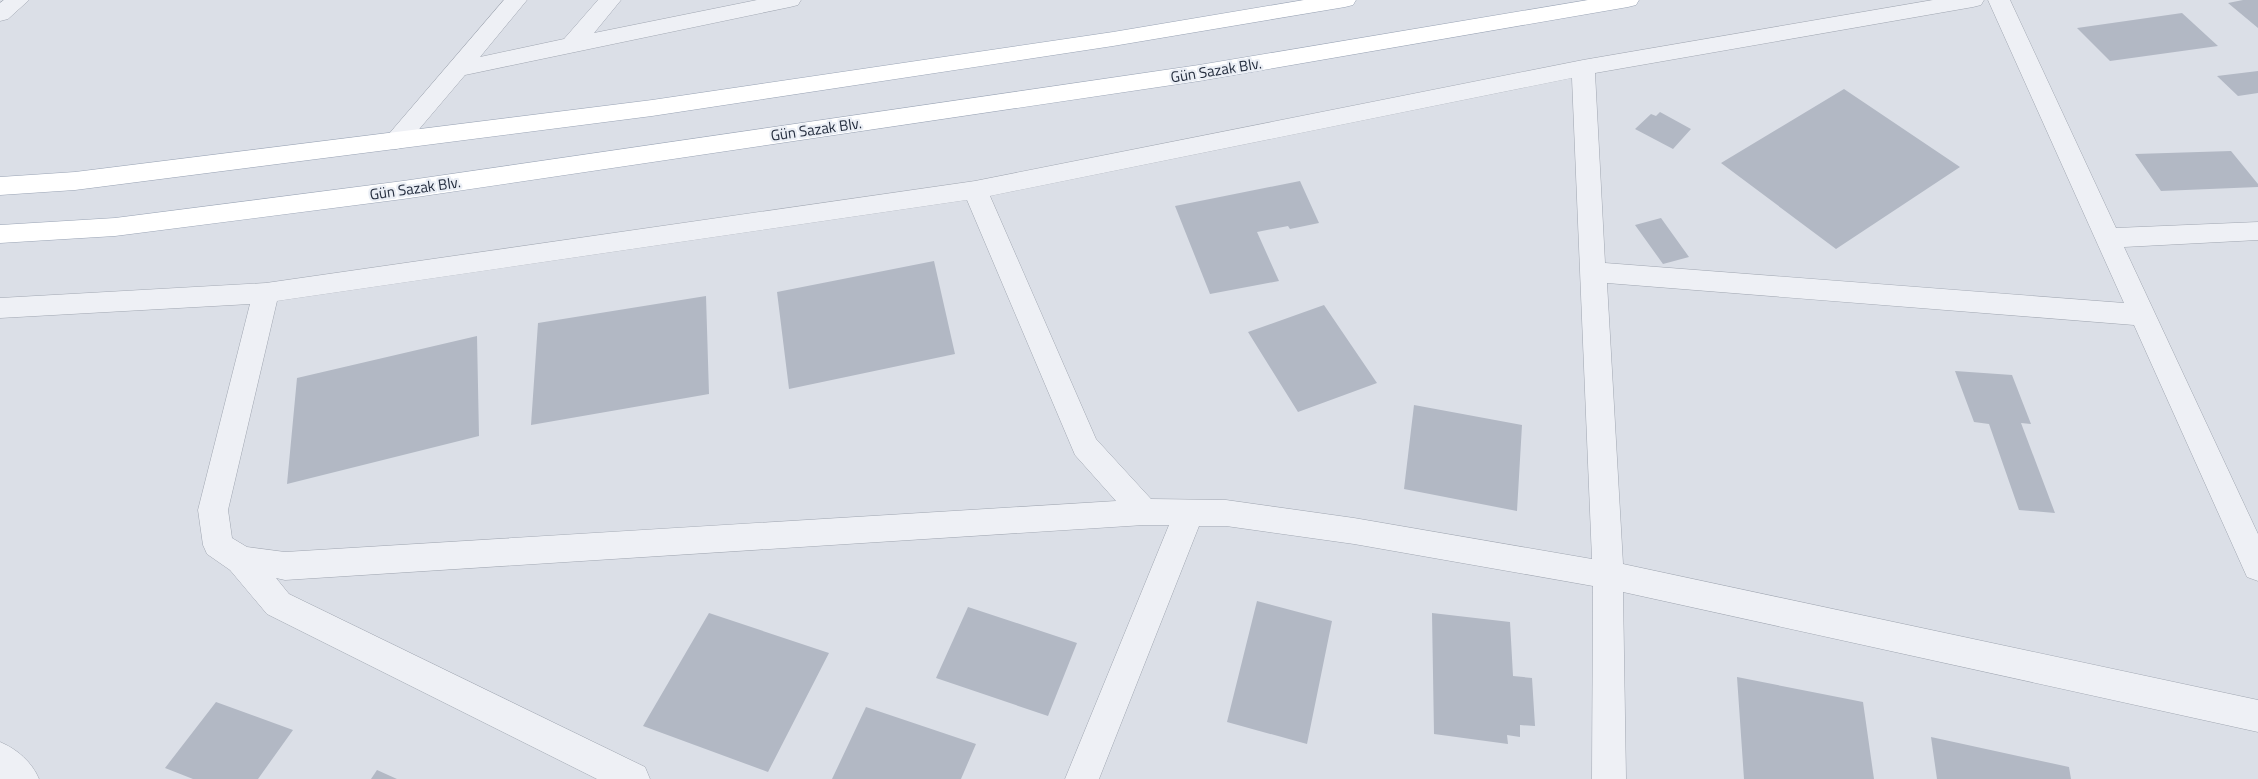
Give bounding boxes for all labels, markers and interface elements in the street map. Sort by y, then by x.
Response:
street label: Gün Sazak Blv. [1169,51,1263,89]
street label: Gün Sazak Blv. [769,111,863,147]
street label: Gün Sazak Blv. [368,170,462,206]

